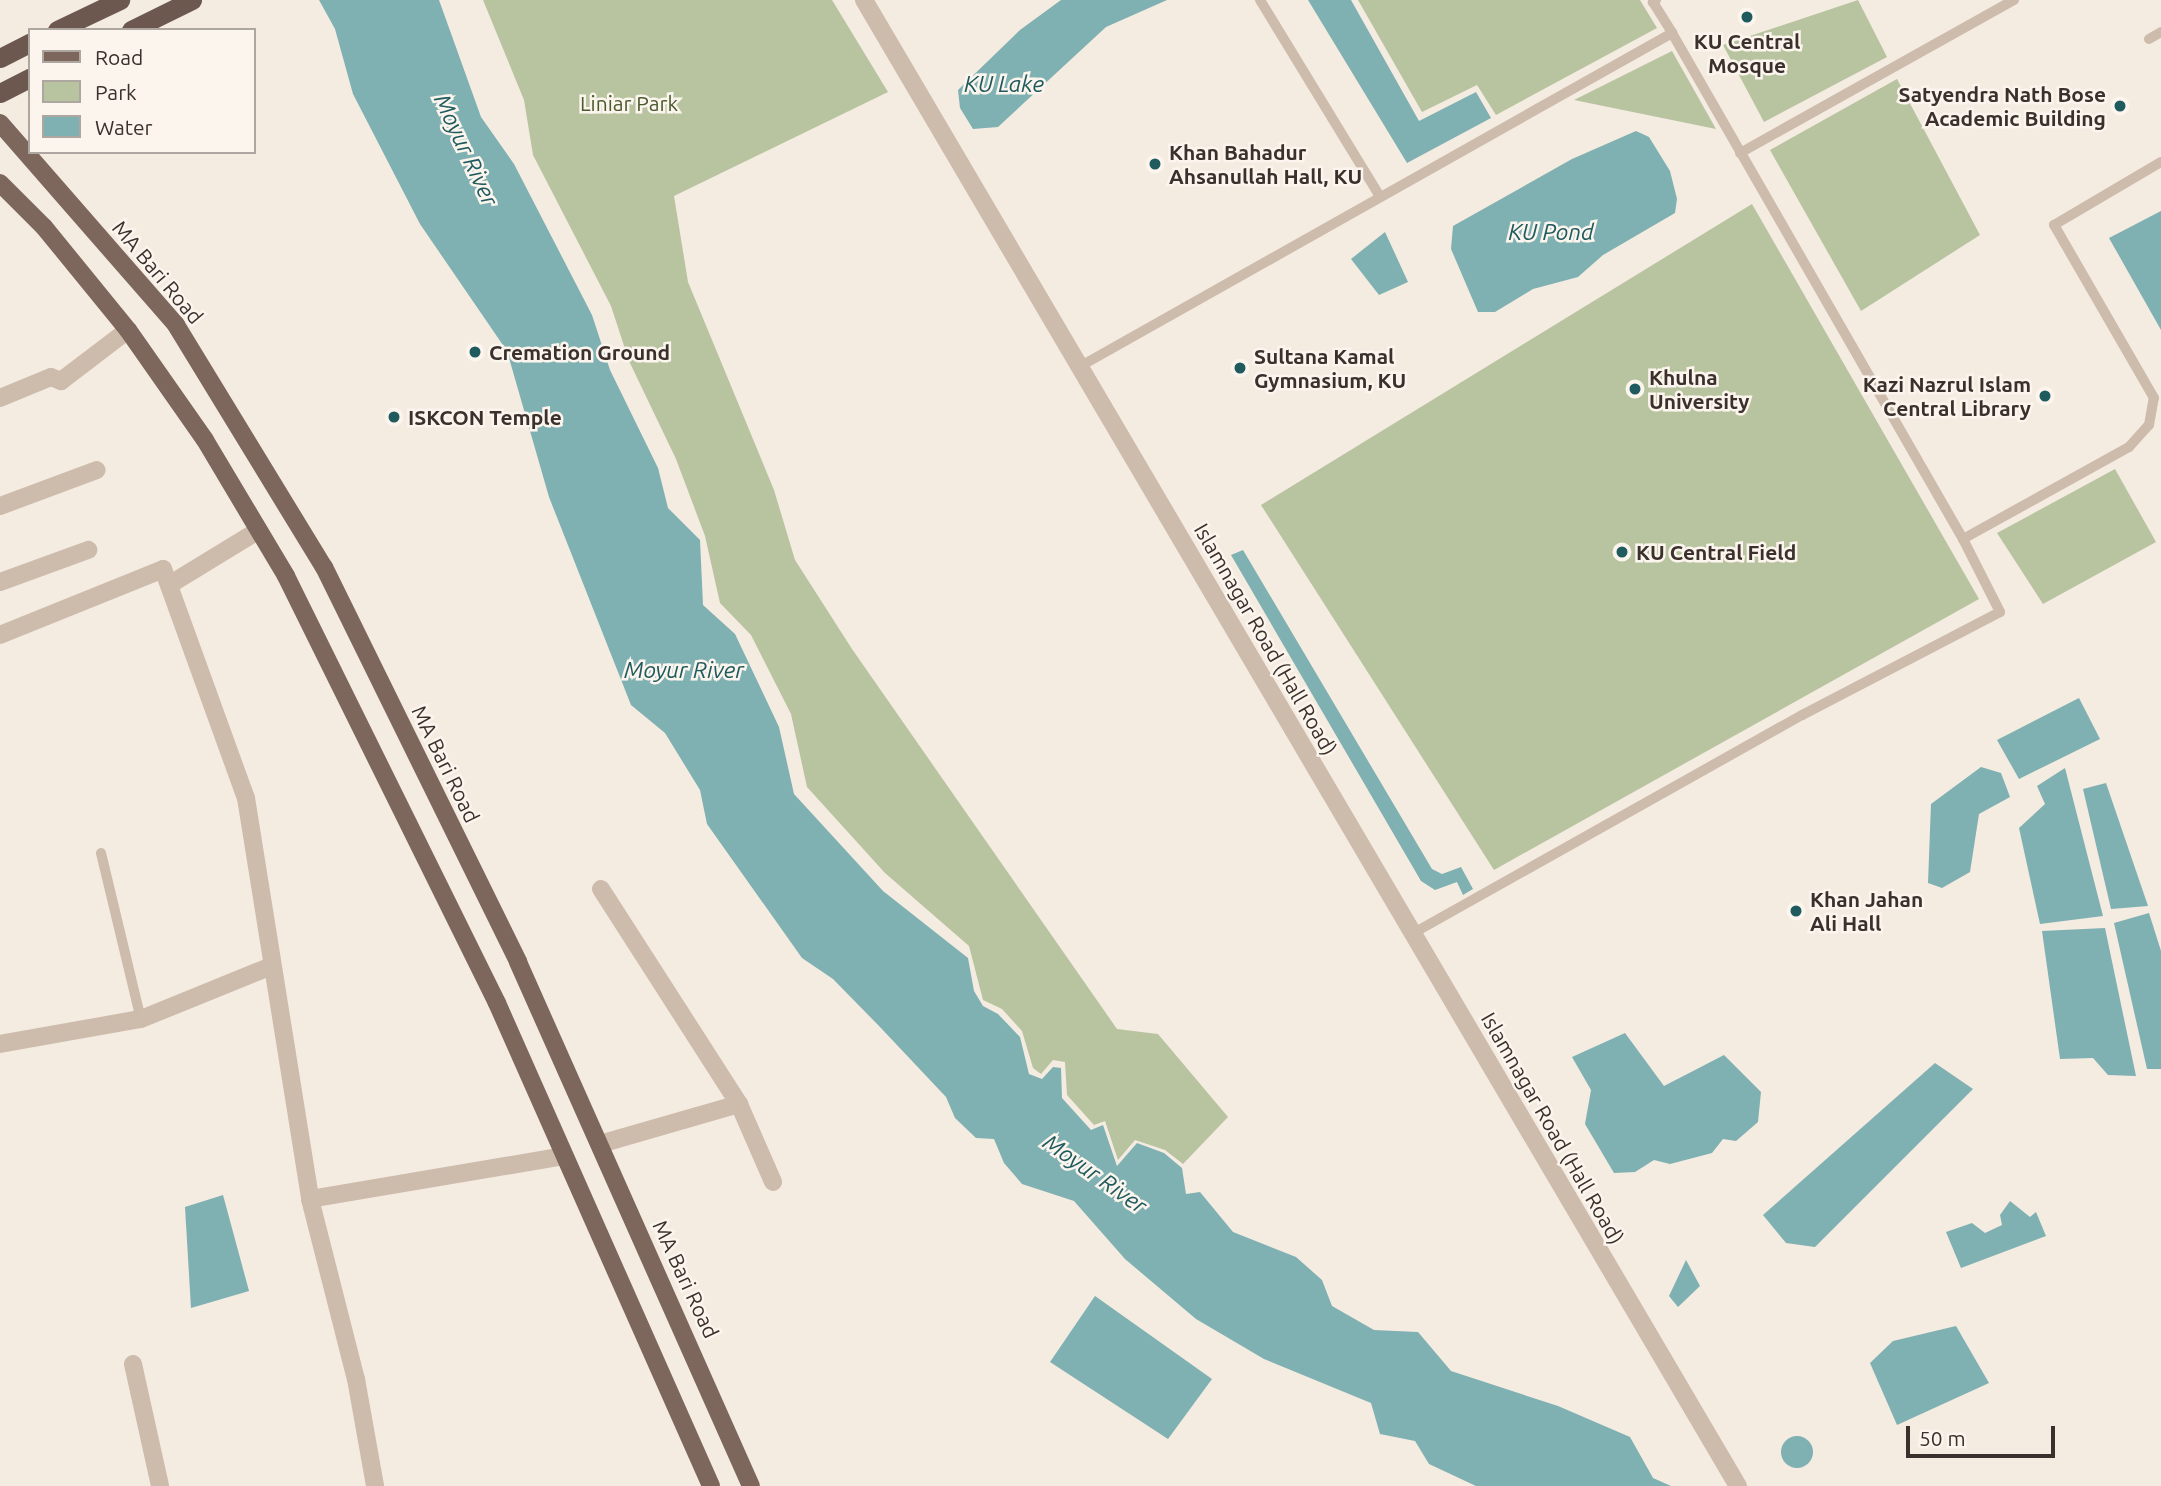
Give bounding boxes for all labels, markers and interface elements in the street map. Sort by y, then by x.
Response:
marker: KU Central Mosque [1739,9,1755,25]
legend [28,28,256,154]
place label: KU Central Mosque [1694,28,1800,78]
text: Road [95,45,143,69]
water label: KU Lake [964,70,1044,98]
text: Park [95,80,137,104]
place label: Satyendra Nath Bose Academic Building [1899,81,2106,131]
water label: Moyur River [428,90,504,210]
park label: Liniar Park [580,90,678,116]
marker: Satyendra Nath Bose Academic Building [2112,98,2128,114]
text: Water [95,115,153,139]
place label: Khan Bahadur Ahsanullah Hall, KU [1169,139,1362,189]
marker: Khan Bahadur Ahsanullah Hall, KU [1147,156,1163,172]
street label: MA Bari Road [107,215,209,329]
water label: KU Pond [1508,218,1594,246]
place label: Cremation Ground [489,339,670,365]
place label: Sultana Kamal Gymnasium, KU [1254,343,1406,393]
marker: Cremation Ground [467,344,483,360]
marker: Sultana Kamal Gymnasium, KU [1232,360,1248,376]
place label: Khulna University [1649,364,1749,414]
place label: Kazi Nazrul Islam Central Library [1863,371,2031,421]
marker: Khulna University [1627,381,1643,397]
marker: Kazi Nazrul Islam Central Library [2037,388,2053,404]
place label: ISKCON Temple [408,404,562,430]
marker: ISKCON Temple [386,409,402,425]
street label: Islamnagar Road (Hall Road) [1189,519,1343,759]
place label: KU Central Field [1636,539,1796,565]
marker: KU Central Field [1614,544,1630,560]
water label: Moyur River [624,656,744,684]
street label: MA Bari Road [407,701,485,827]
place label: Khan Jahan Ali Hall [1810,886,1923,936]
marker: Khan Jahan Ali Hall [1788,903,1804,919]
street label: Islamnagar Road (Hall Road) [1476,1008,1630,1248]
water label: Moyur River [1038,1128,1152,1220]
street label: MA Bari Road [648,1216,724,1342]
scale bar [1909,1412,2058,1456]
text: 50 m [1919,1426,1966,1450]

